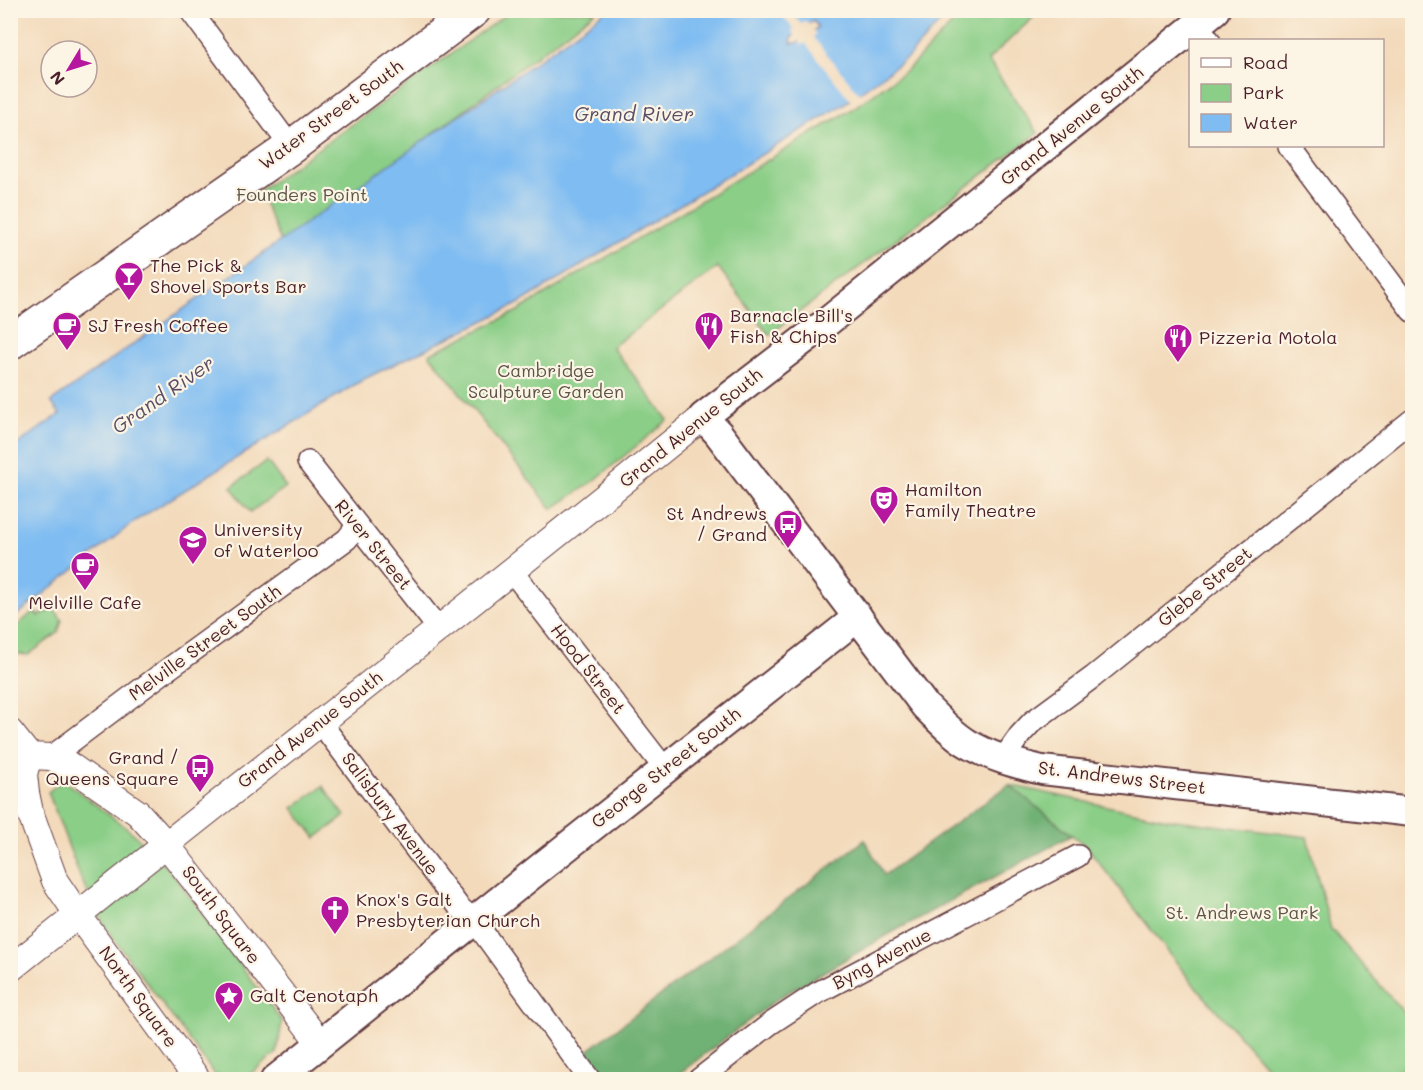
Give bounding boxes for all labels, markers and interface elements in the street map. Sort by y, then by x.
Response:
north arrow [39,39,99,99]
legend [1189,39,1384,147]
text: Road [1243,50,1288,74]
street label: Water Street South [254,54,407,175]
street label: Grand Avenue South [995,60,1148,190]
text: N [45,67,69,90]
text: Park [1243,80,1284,104]
water label: Grand River [574,100,694,126]
text: Water [1243,110,1298,134]
park label: Founders Point [236,182,368,206]
place label: The Pick & Shovel Sports Bar [150,253,307,298]
bar icon: The Pick & Shovel Sports Bar [113,260,145,302]
place label: Barnacle Bill's Fish & Chips [730,303,853,348]
cafe icon: SJ Fresh Coffee [51,310,83,352]
restaurant icon: Barnacle Bill's Fish & Chips [693,310,725,352]
place label: SJ Fresh Coffee [88,313,229,337]
restaurant icon: Pizzeria Motola [1162,322,1194,364]
place label: Pizzeria Motola [1199,325,1338,349]
water label: Grand River [106,349,219,439]
park label: Cambridge Sculpture Garden [468,358,624,403]
street label: Grand Avenue South [614,362,767,492]
place label: Hamilton Family Theatre [905,477,1036,522]
theatre icon: Hamilton Family Theatre [868,484,900,526]
street label: River Street [330,494,418,595]
place label: St Andrews / Grand [666,501,767,546]
bus stop icon: St Andrews / Grand [772,508,804,550]
place label: University of Waterloo [214,517,319,562]
school or university icon: University of Waterloo [177,524,209,566]
street label: Glebe Street [1152,541,1256,632]
cafe icon: Melville Cafe [69,550,101,592]
street label: Melville Street South [123,579,285,706]
place label: Melville Cafe [28,590,142,614]
street label: Hood Street [546,618,632,719]
street label: Grand Avenue South [232,665,387,793]
street label: George Street South [586,701,745,833]
place label: Grand / Queens Square [45,745,179,790]
street label: Salisbury Avenue [337,747,445,880]
bus stop icon: Grand / Queens Square [184,752,216,794]
street label: St. Andrews Street [1037,755,1207,799]
street label: South Square [177,860,267,969]
place label: Knox's Galt Presbyterian Church [356,887,540,932]
church icon: Knox's Galt Presbyterian Church [319,894,351,936]
park label: St. Andrews Park [1166,900,1318,924]
street label: Byng Avenue [828,922,935,994]
street label: North Square [94,941,184,1052]
place icon: Galt Cenotaph [213,980,245,1022]
place label: Galt Cenotaph [250,983,378,1007]

